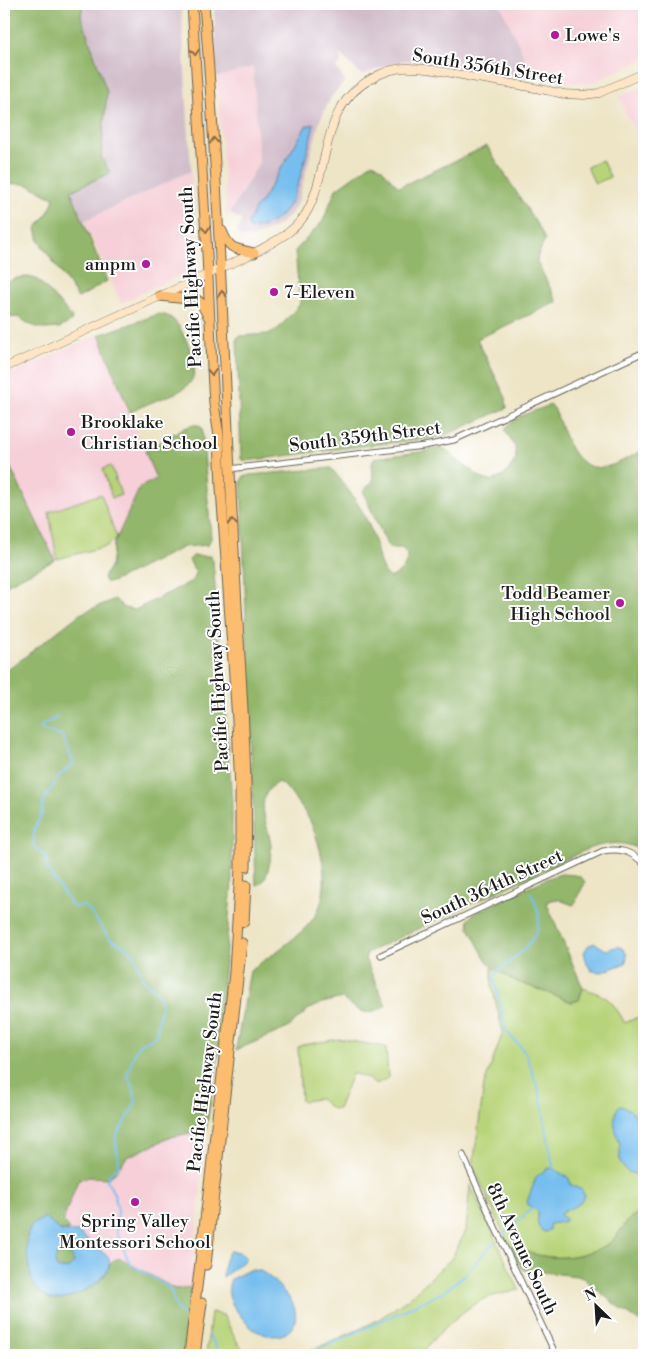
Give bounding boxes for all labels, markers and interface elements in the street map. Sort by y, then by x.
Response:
place label: Lowe's [565,24,620,47]
marker: Lowe's [549,29,561,41]
street label: South 356th Street [411,44,566,90]
one-way arrow [189,49,200,57]
one-way arrow [208,137,219,145]
street label: Pacific Highway South [175,185,207,368]
one-way arrow [200,225,211,233]
place label: ampm [85,253,136,276]
marker: ampm [140,258,152,270]
place label: 7-Eleven [284,281,355,304]
marker: 7-Eleven [268,286,280,298]
one-way arrow [217,290,227,298]
one-way arrow [207,368,218,376]
place label: Brooklake Christian School [80,411,218,455]
street label: South 359th Street [288,416,443,458]
marker: Brooklake Christian School [65,426,77,438]
one-way arrow [227,518,238,526]
place label: Todd Beamer High School [501,582,611,626]
street label: Pacific Highway South [202,589,234,772]
marker: Todd Beamer High School [614,597,626,609]
street label: South 364th Street [418,844,567,930]
street label: Pacific Highway South [183,990,228,1174]
street label: 8th Avenue South [481,1179,563,1319]
marker: Spring Valley Montessori School [129,1196,141,1208]
place label: Spring Valley Montessori School [59,1210,211,1254]
north arrow [570,1282,620,1332]
text: N [582,1285,600,1306]

